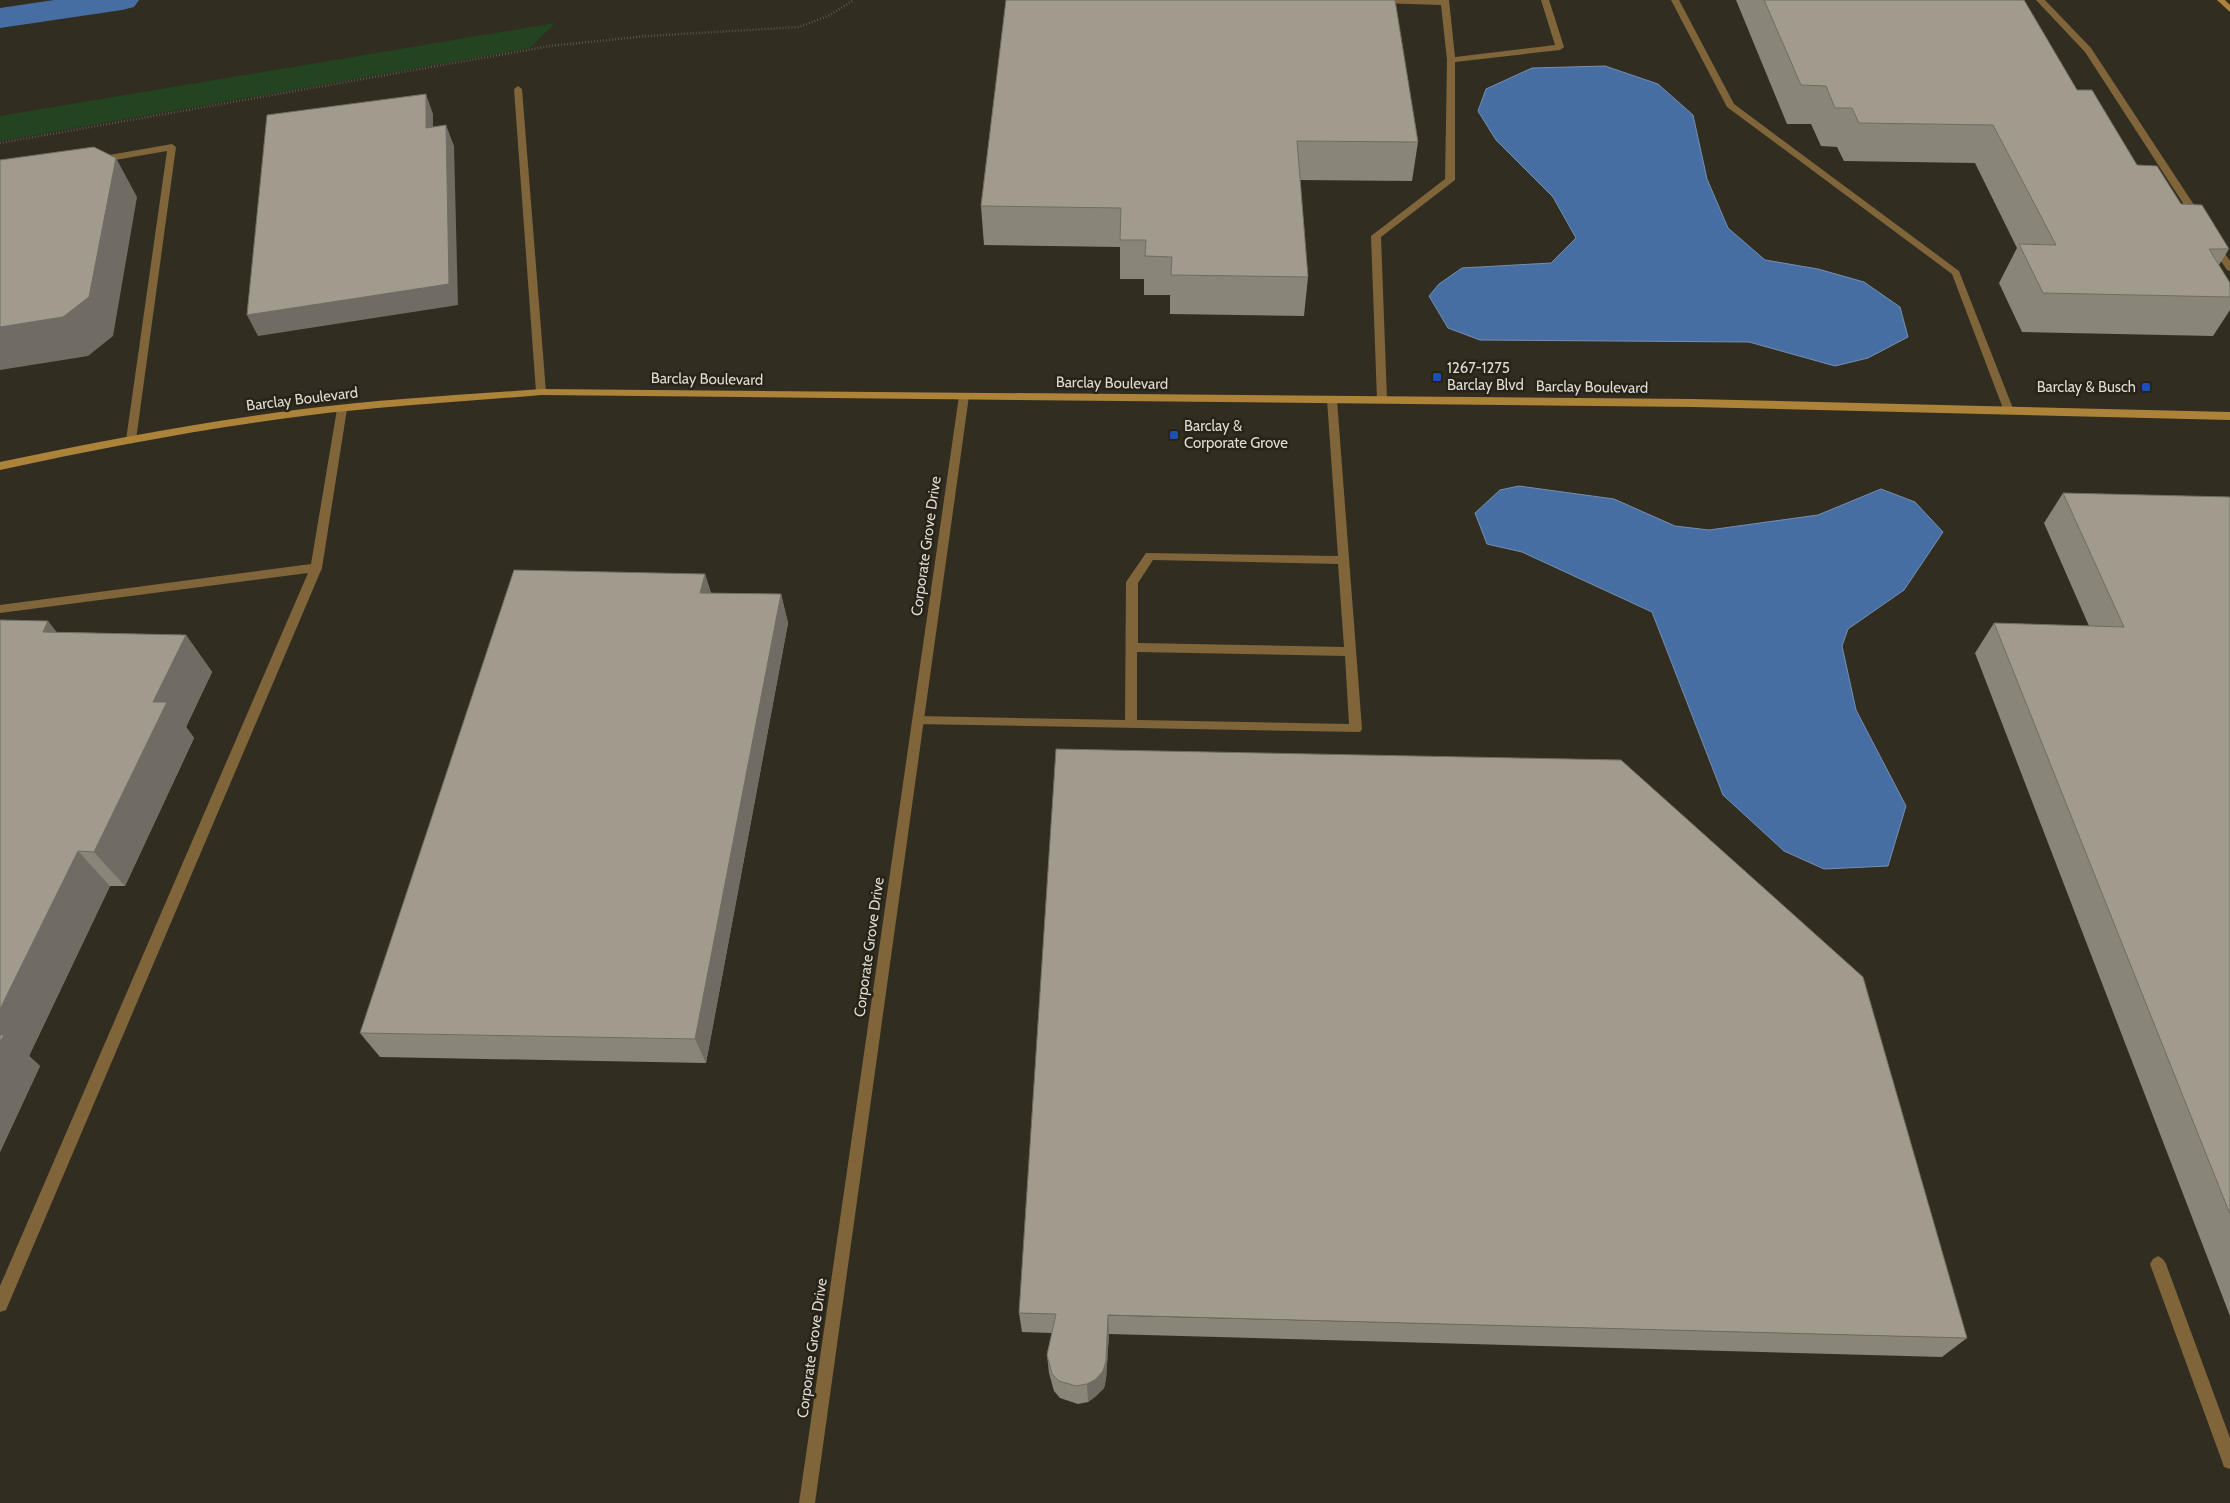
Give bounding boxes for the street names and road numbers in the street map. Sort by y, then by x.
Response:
street label: Barclay Boulevard [651,369,763,389]
street label: Barclay Boulevard [1056,373,1168,393]
street label: Barclay Boulevard [1536,377,1648,397]
street label: Barclay Boulevard [245,383,359,415]
street label: Corporate Grove Drive [907,475,945,617]
street label: Corporate Grove Drive [850,876,888,1018]
street label: Corporate Grove Drive [793,1277,831,1419]

